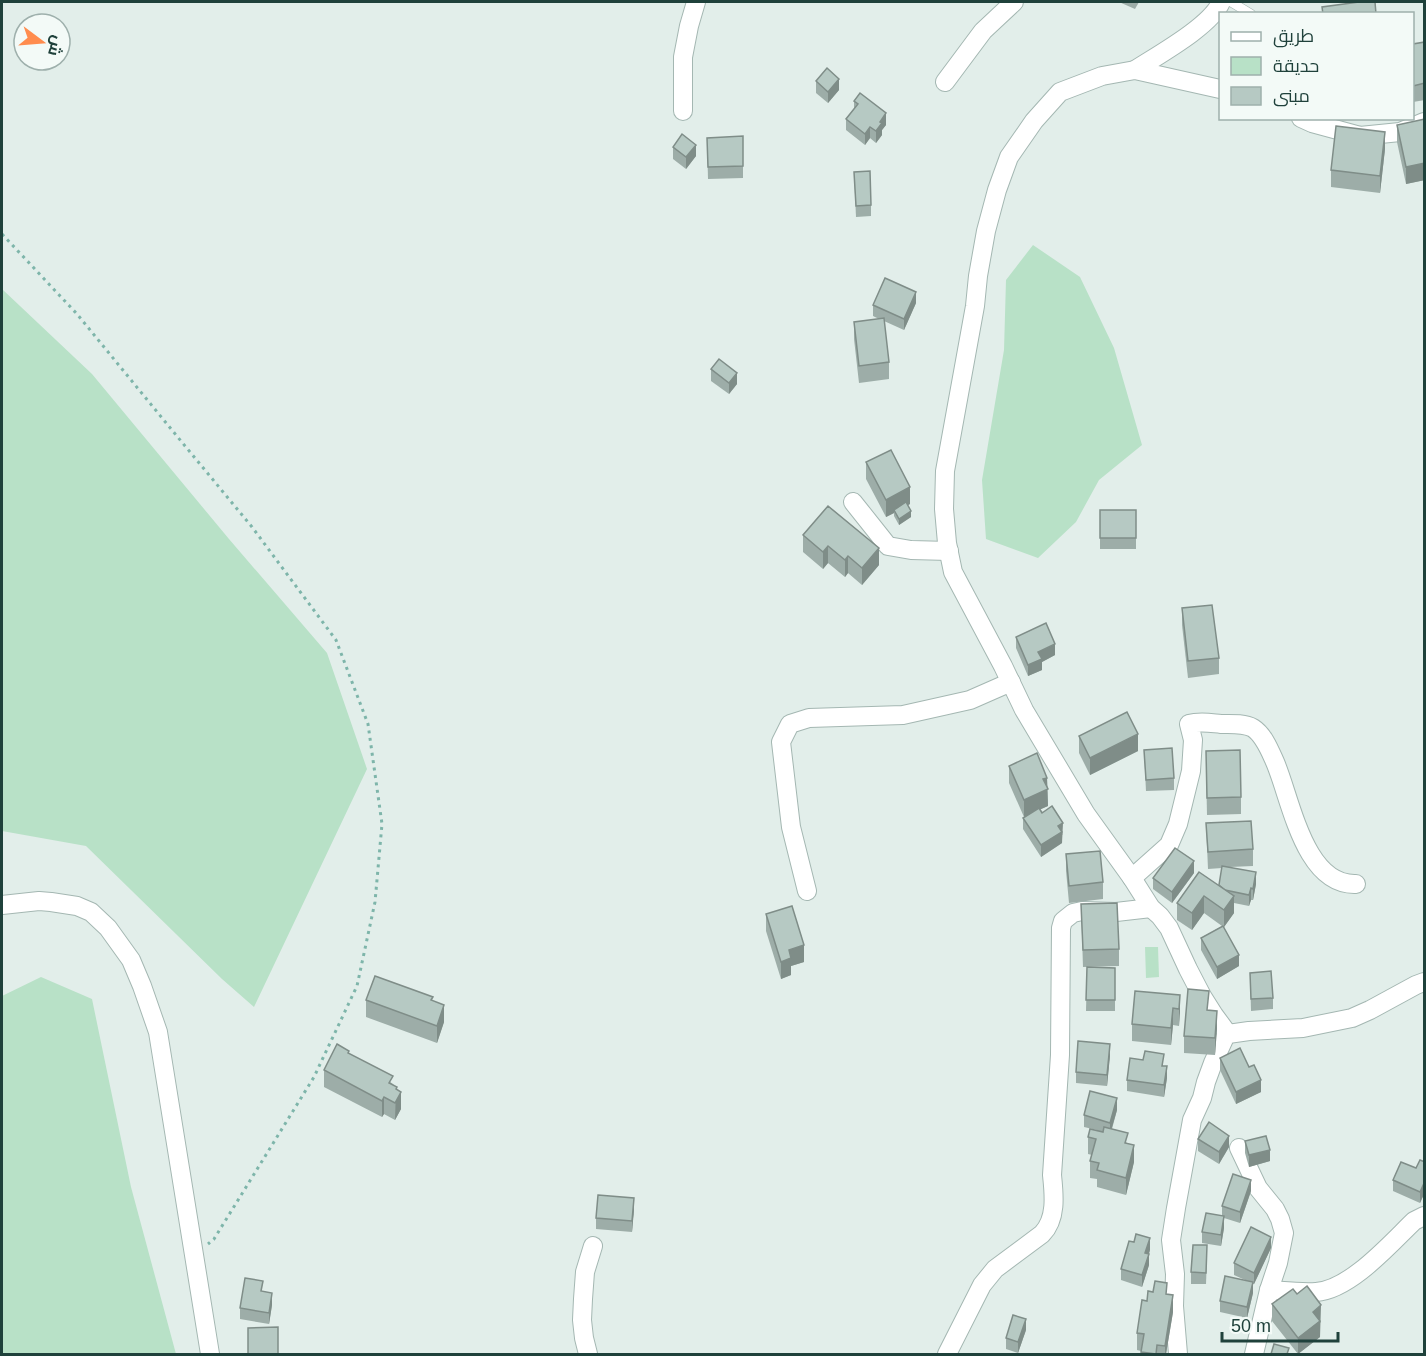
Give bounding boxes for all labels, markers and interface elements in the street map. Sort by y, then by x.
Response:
north arrow [12,12,72,72]
legend [1219,12,1414,120]
text: طريق [1273,26,1314,48]
text: ش [44,34,67,58]
text: حديقة [1273,56,1319,76]
text: مبنى [1273,86,1310,107]
scale bar [1222,1305,1338,1343]
text: 50 m [1231,1316,1271,1336]

